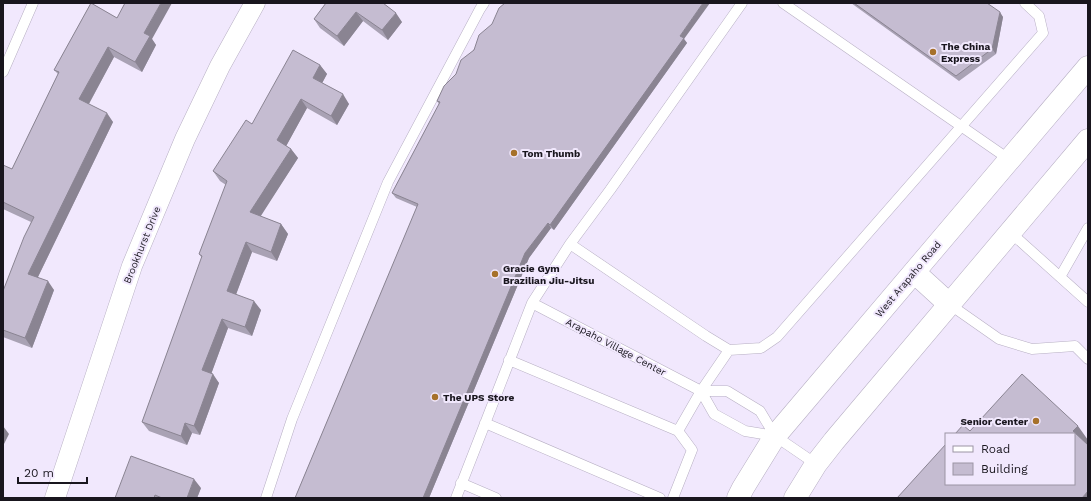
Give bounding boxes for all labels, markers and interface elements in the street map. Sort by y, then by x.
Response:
place label: The China Express [941,41,990,64]
marker: The China Express [928,47,938,57]
marker: Tom Thumb [509,148,519,158]
place label: Tom Thumb [522,148,580,159]
street label: Brookhurst Drive [122,205,163,285]
street label: West Arapaho Road [873,239,943,319]
place label: Gracie Gym Brazilian Jiu-Jitsu [503,263,594,286]
marker: Gracie Gym Brazilian Jiu-Jitsu [490,269,500,279]
street label: Arapaho Village Center [564,316,668,378]
marker: The UPS Store [430,392,440,402]
place label: The UPS Store [443,392,514,403]
place label: Senior Center [960,416,1029,427]
marker: Senior Center [1031,416,1041,426]
legend [945,433,1075,485]
text: Road [981,442,1010,456]
scale bar [18,459,87,485]
text: Building [981,462,1028,476]
text: 20 m [24,466,54,480]

